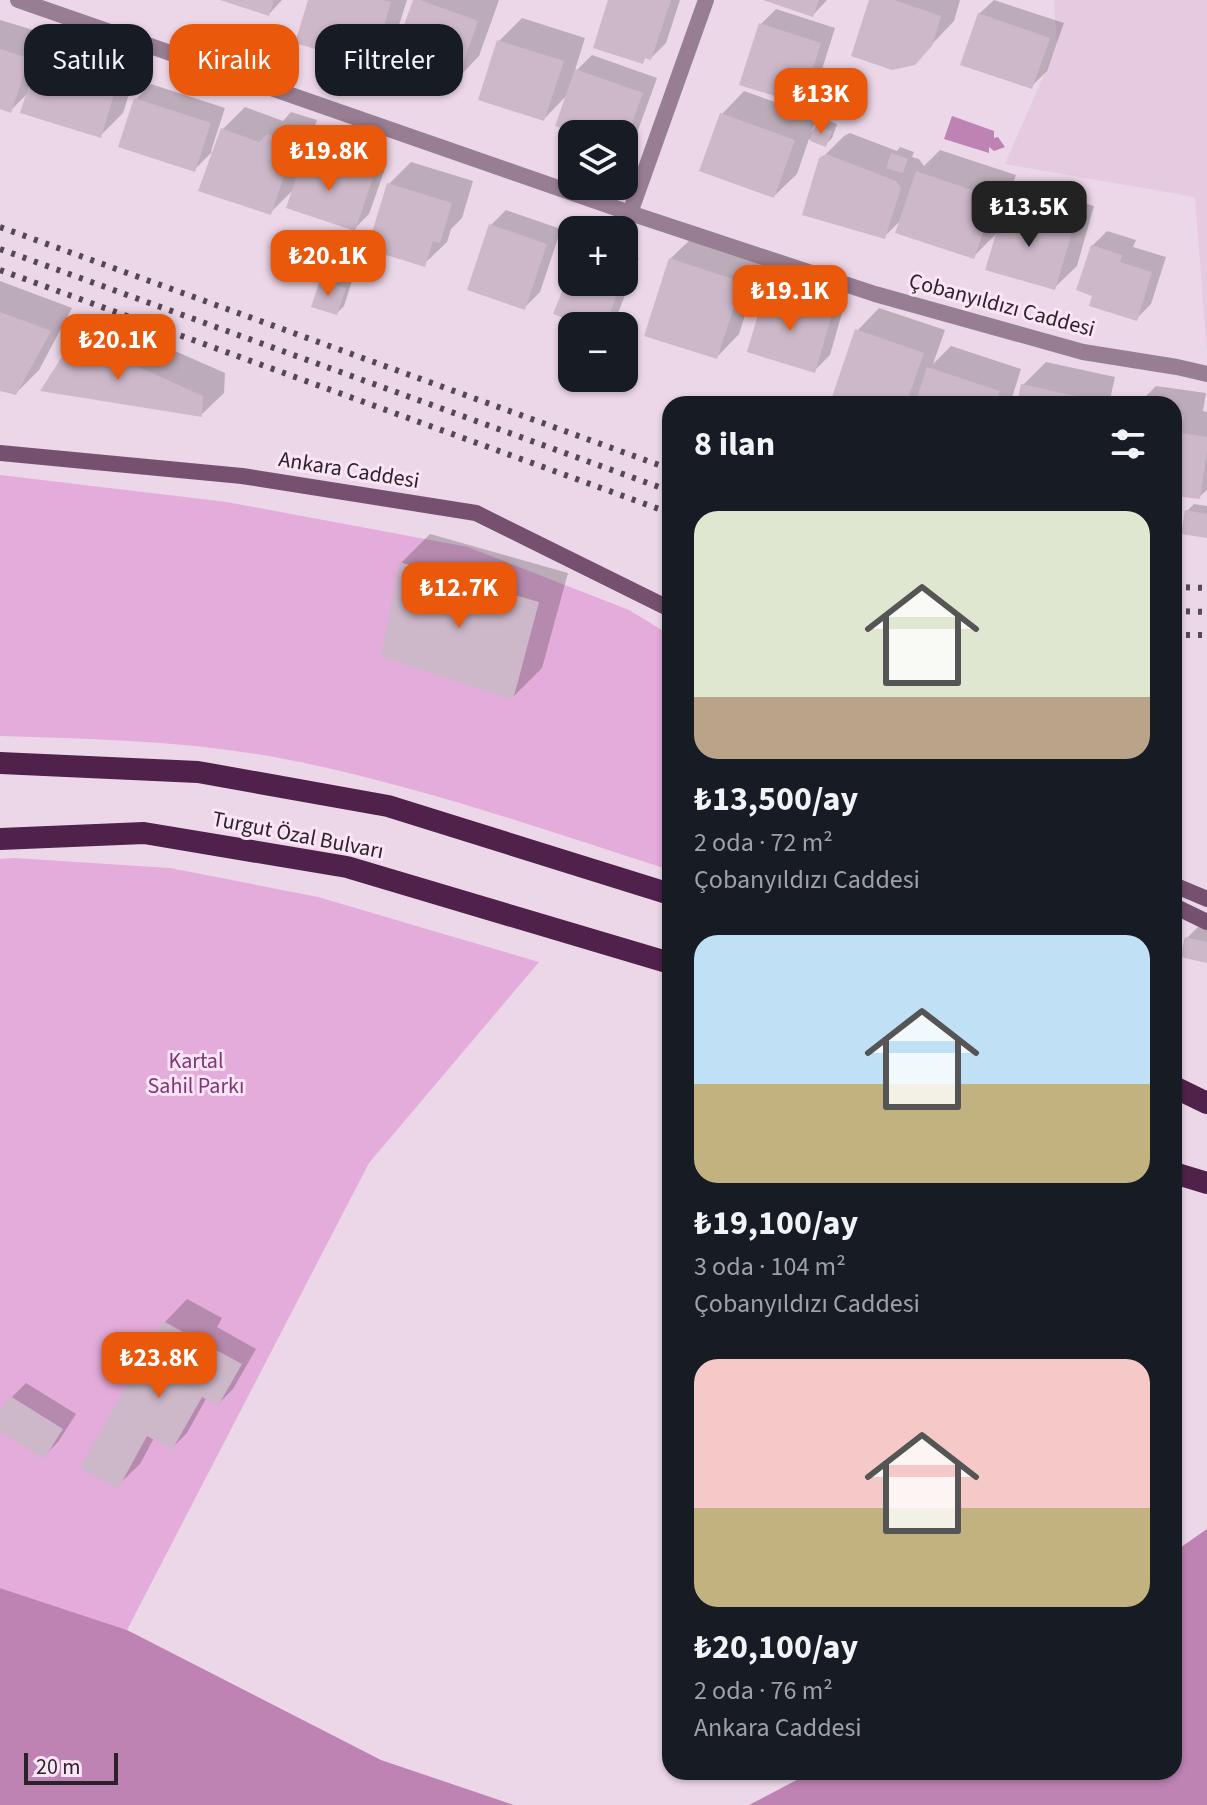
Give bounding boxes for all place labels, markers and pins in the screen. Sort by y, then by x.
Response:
pin: ₺13K [774,68,868,136]
pin: ₺19.8K [264,125,394,193]
pin: ₺13.5K [964,181,1094,249]
pin: ₺20.1K [263,230,393,298]
pin: ₺19.1K [725,265,855,333]
pin: ₺20.1K [53,314,183,382]
pin: ₺12.7K [394,562,524,630]
pin: ₺23.8K [94,1332,224,1400]

